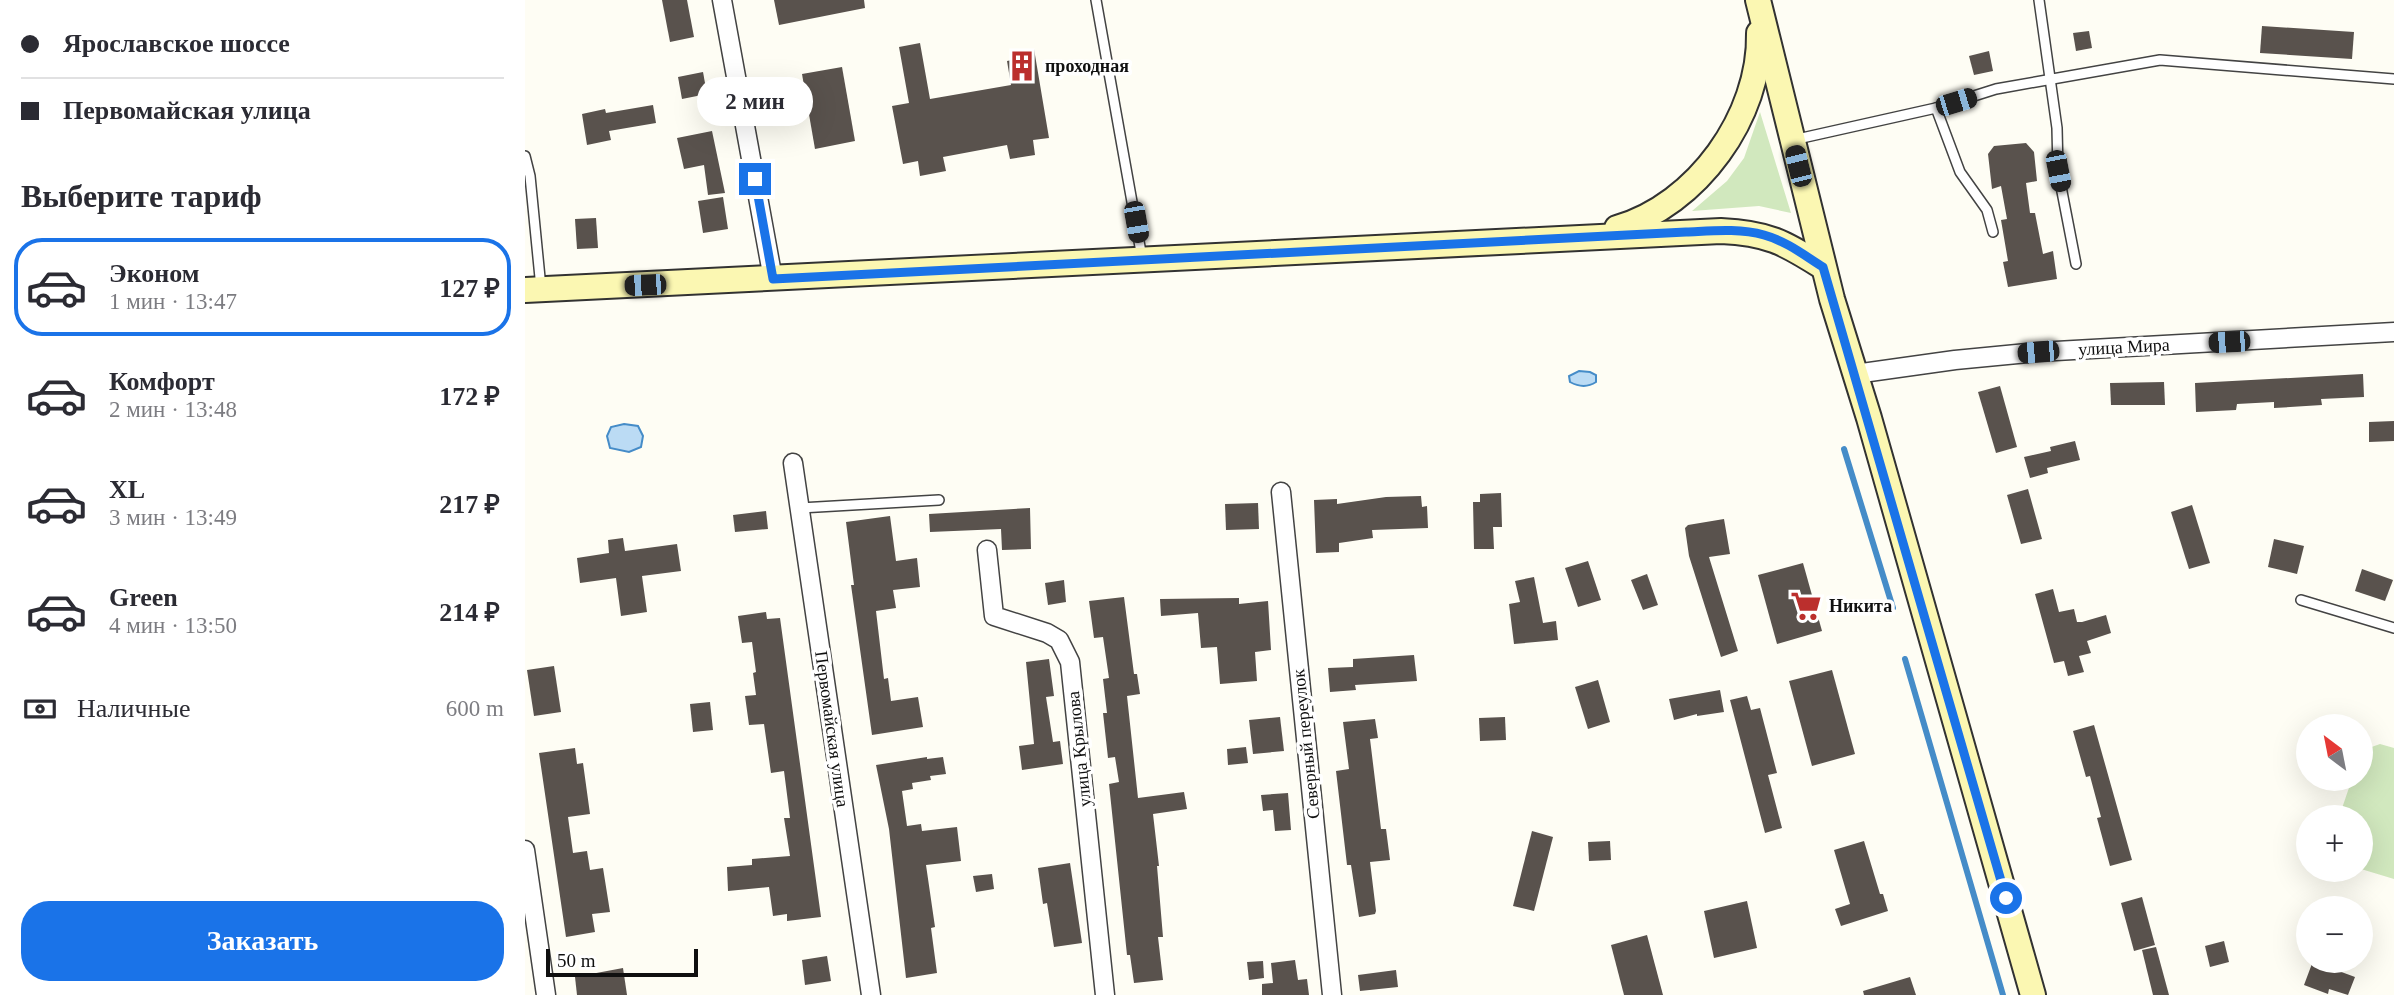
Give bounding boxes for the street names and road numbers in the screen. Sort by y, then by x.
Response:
street label: улица Мира [2078,335,2170,359]
street label: Первомайская улица [811,650,853,808]
street label: Северный переулок [1288,668,1324,820]
street label: улица Крылова [1063,690,1095,808]

